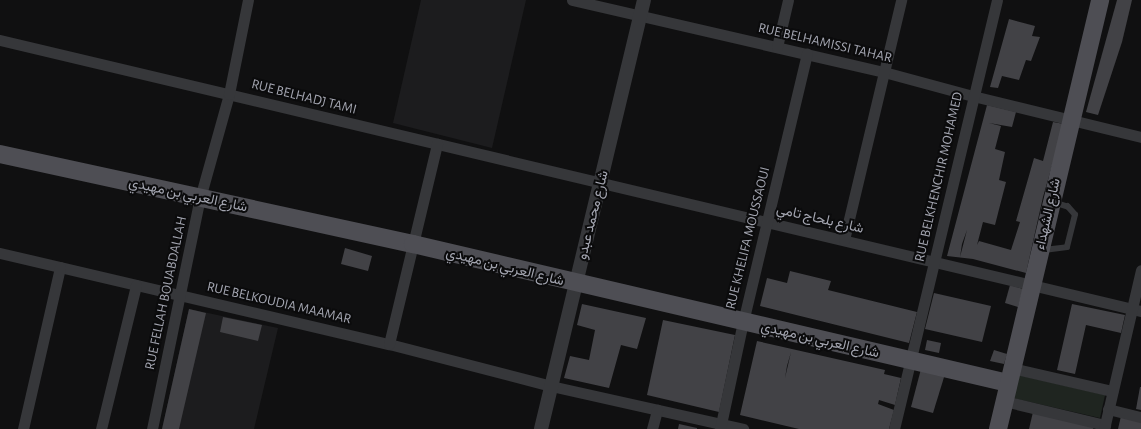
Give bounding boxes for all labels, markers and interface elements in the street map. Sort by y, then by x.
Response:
street label: RUE BELHAMISSI TAHAR [756,19,894,67]
street label: RUE BELHADJ TAMI [250,76,358,118]
street label: RUE BELKHENCHIR MOHAMED [911,90,967,264]
street label: RUE KHELIFA MOUSSAOUI [722,165,774,311]
street label: شارع محمد عبدو [574,169,612,261]
street label: شارع العربي بن مهيدي [127,174,249,216]
street label: شارع الشهداء [1032,177,1064,251]
street label: شارع بلحاج تامي [775,201,865,237]
street label: RUE FELLAH BOUABDALLAH [142,215,190,371]
street label: شارع العربي بن مهيدي [444,244,566,290]
street label: RUE BELKOUDIA MAAMAR [205,278,353,328]
street label: شارع العربي بن مهيدي [759,318,881,362]

